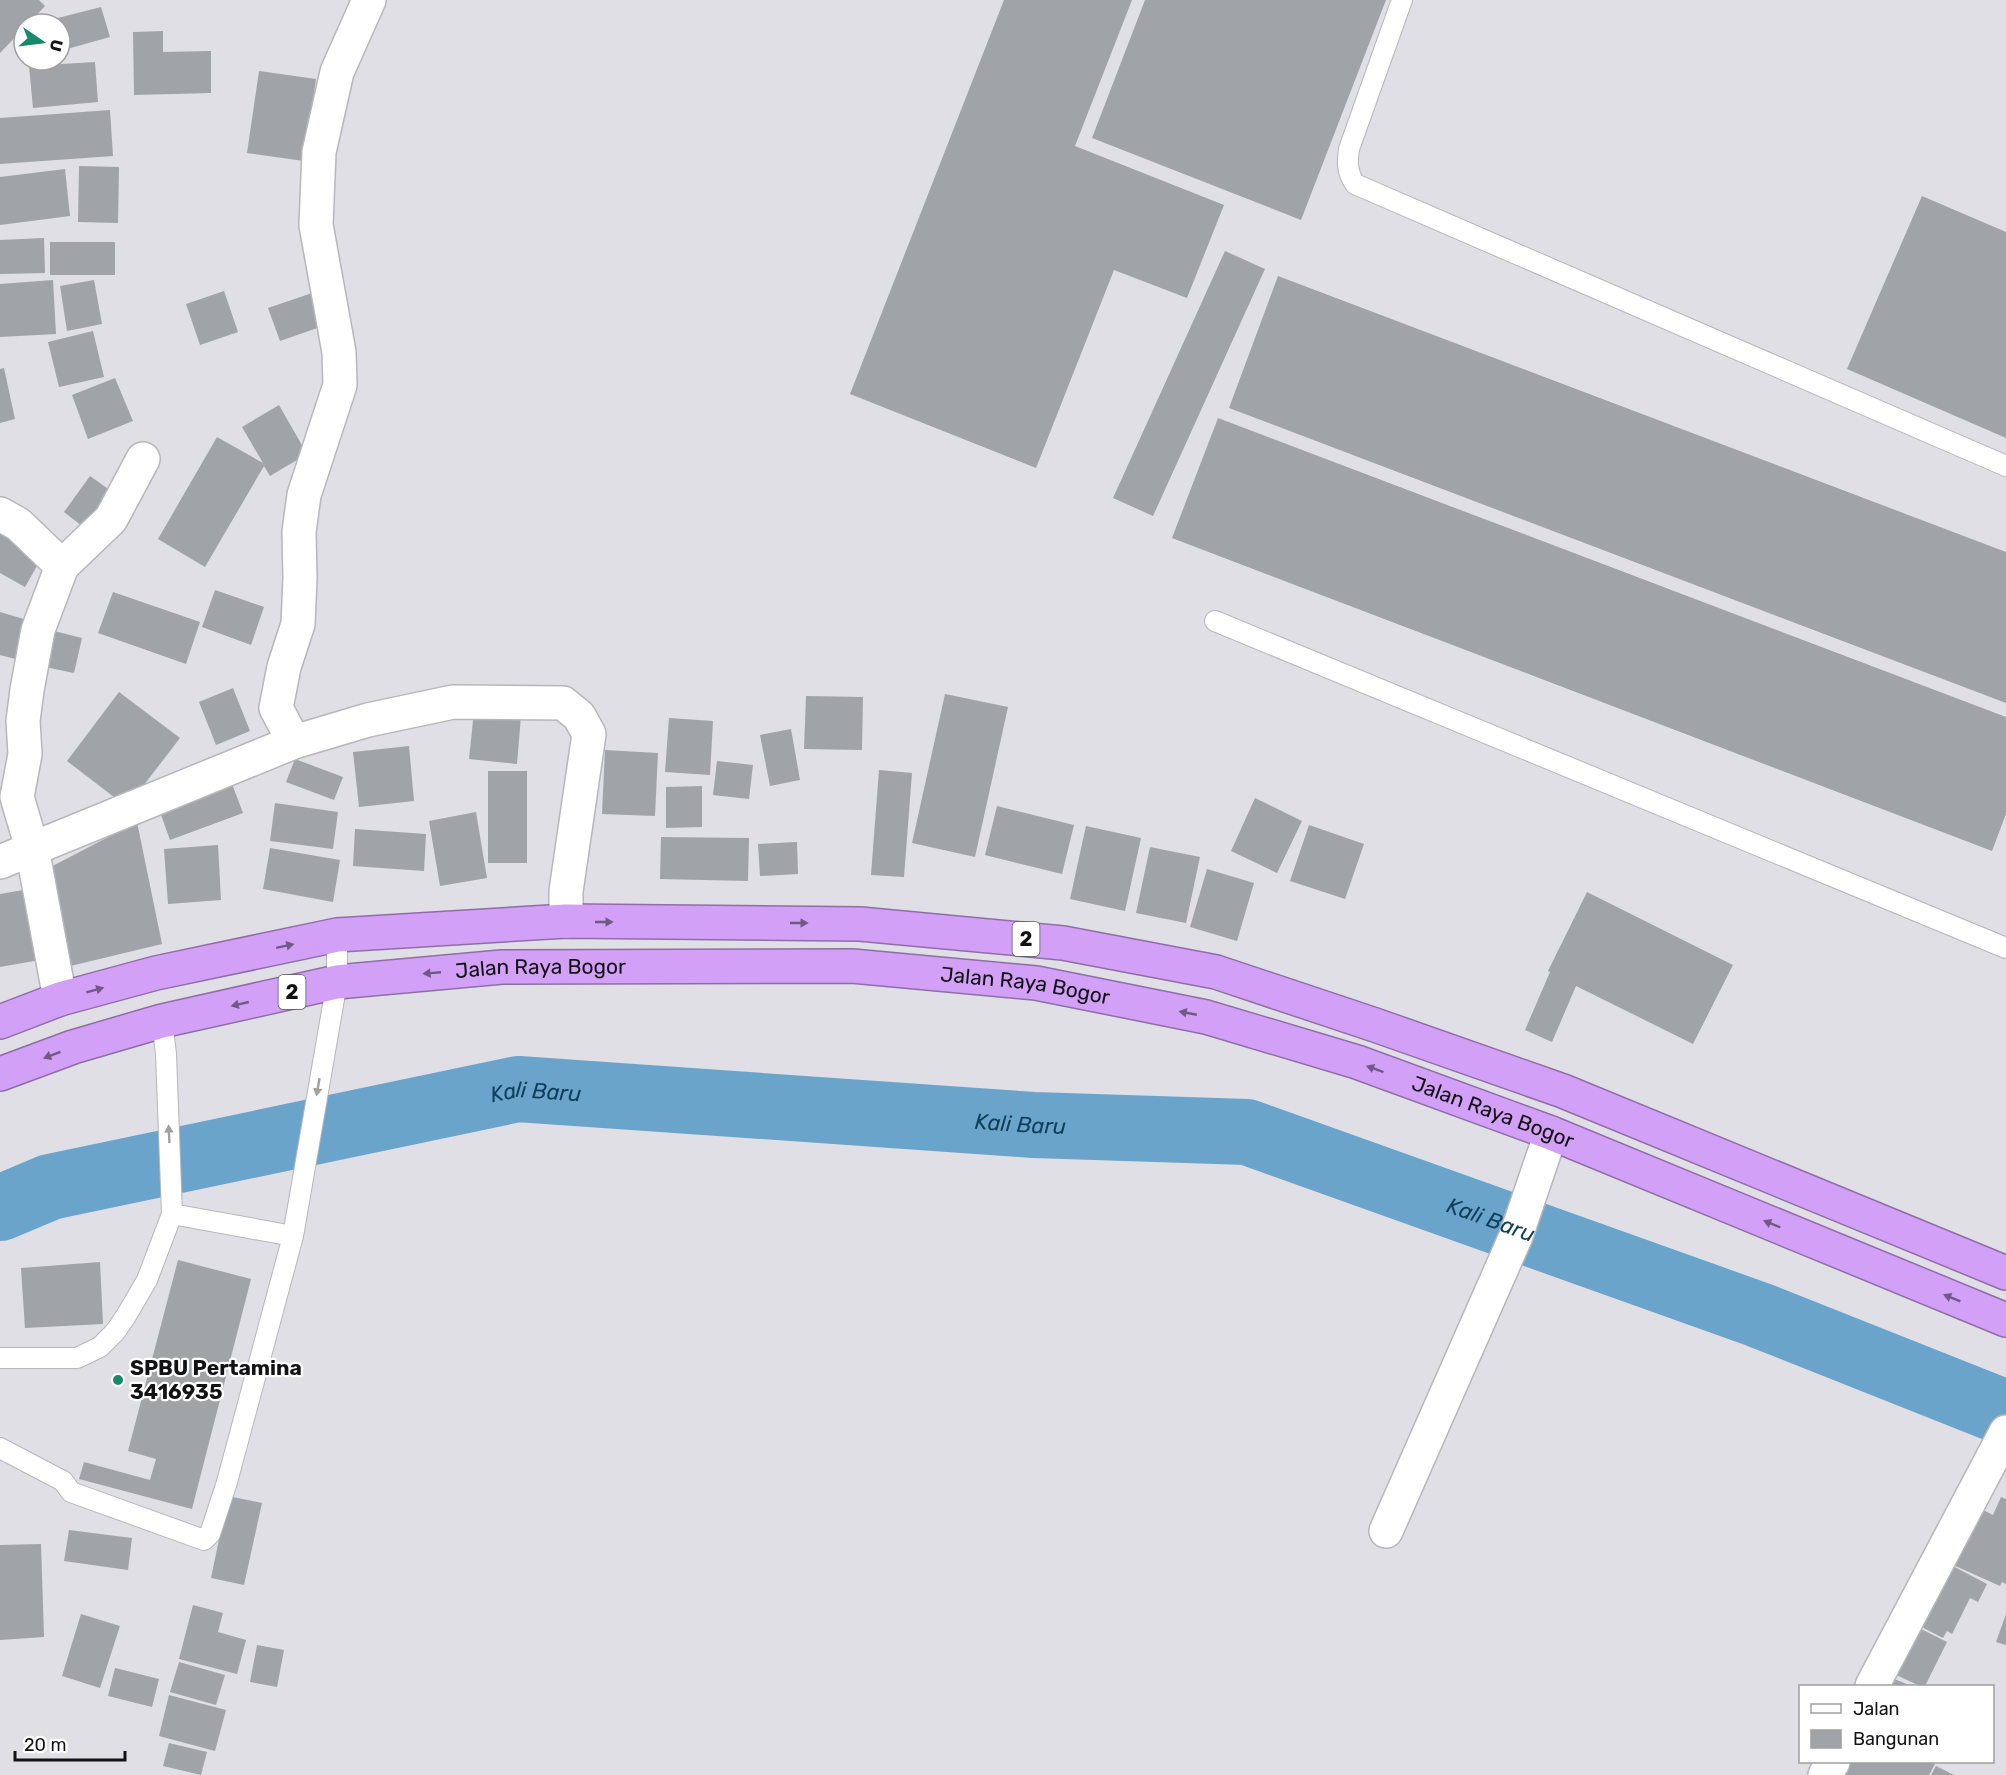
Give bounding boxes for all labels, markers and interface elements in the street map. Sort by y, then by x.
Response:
north arrow [12,12,72,72]
text: U [45,38,67,53]
one-way arrow [595,917,614,927]
one-way arrow [790,918,809,928]
road number: 2 [1012,922,1040,956]
one-way arrow [276,941,295,950]
street label: Jalan Raya Bogor [454,954,626,983]
street label: Jalan Raya Bogor [939,961,1112,1010]
one-way arrow [422,968,441,978]
road number: 2 [278,975,306,1009]
one-way arrow [86,984,104,994]
one-way arrow [230,1000,249,1009]
one-way arrow [1178,1008,1197,1017]
one-way arrow [42,1050,60,1060]
one-way arrow [1366,1063,1384,1073]
street label: Jalan Raya Bogor [1408,1070,1578,1153]
water label: Kali Baru [488,1076,582,1108]
one-way arrow [313,1078,322,1097]
water label: Kali Baru [974,1108,1067,1140]
one-way arrow [165,1125,174,1144]
water label: Kali Baru [1443,1192,1539,1248]
one-way arrow [1762,1219,1780,1229]
one-way arrow [1943,1293,1961,1302]
place label: SPBU Pertamina 3416935 [130,1355,302,1404]
marker: SPBU Pertamina 3416935 [111,1373,125,1387]
legend [1799,1685,1994,1763]
text: Jalan [1853,1698,1900,1720]
scale bar [15,1724,124,1762]
text: Bangunan [1853,1728,1939,1750]
text: 20 m [24,1734,66,1756]

